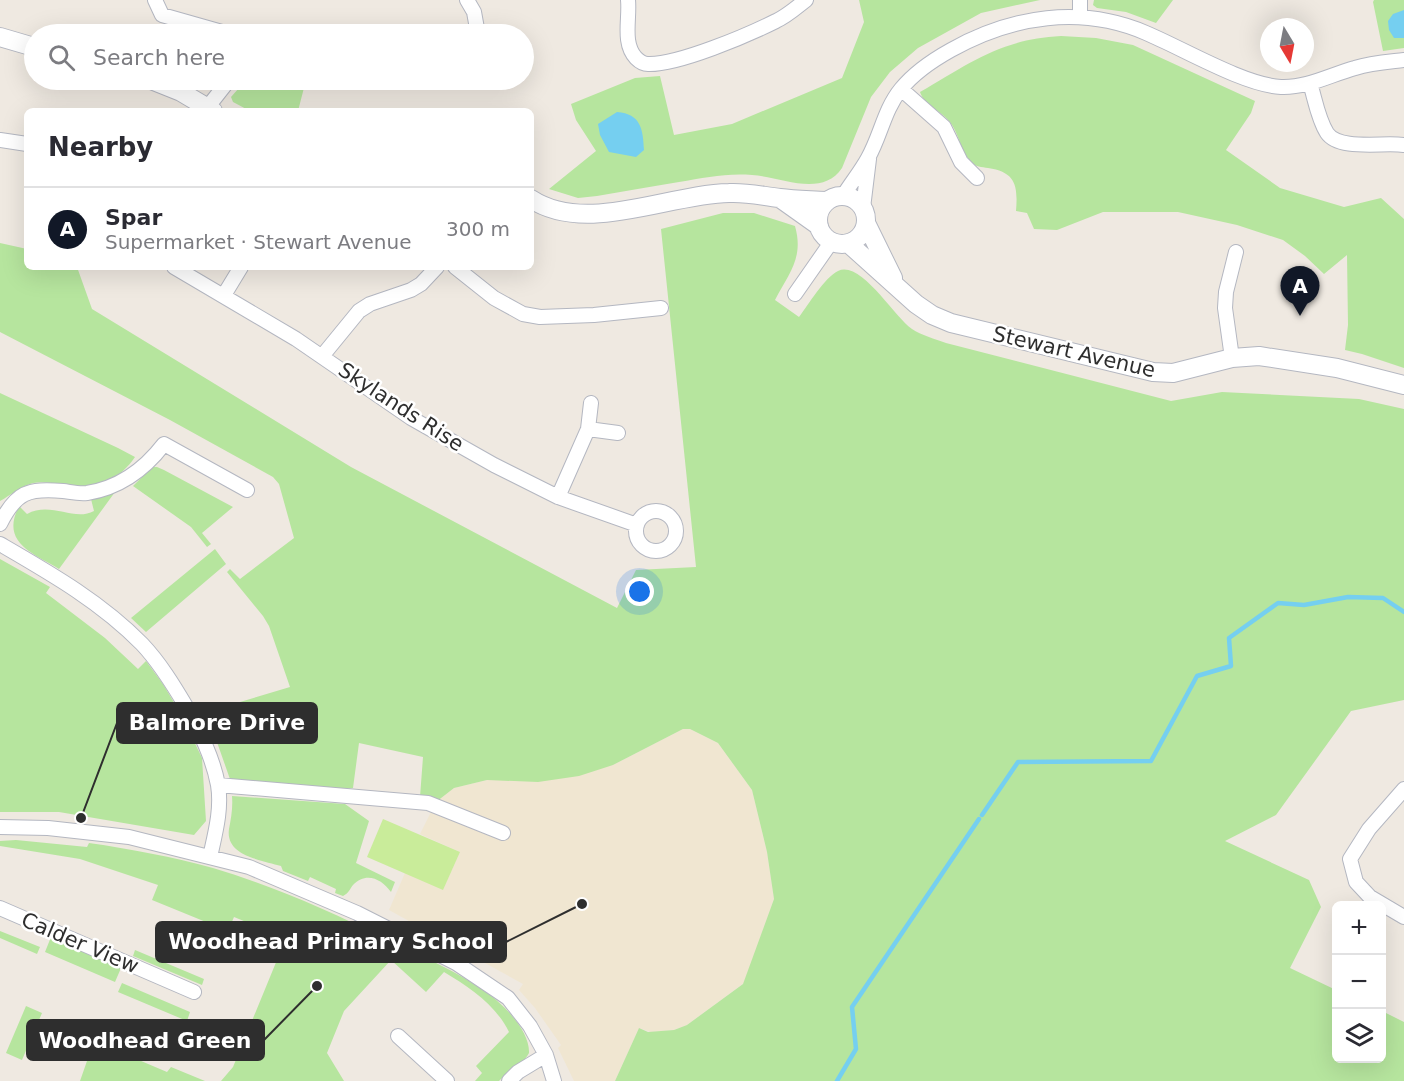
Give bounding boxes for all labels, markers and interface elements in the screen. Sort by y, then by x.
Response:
north arrow [1260,18,1314,72]
search box [24,24,534,90]
icon: search [45,41,78,74]
text: Search here [93,45,225,70]
text: Nearby [48,132,153,162]
text: Spar [105,205,162,230]
text: A [60,217,75,241]
text: 300 m [446,217,510,241]
text: Supermarket · Stewart Avenue [105,230,411,254]
pin: A [1280,266,1320,316]
street label: Stewart Avenue [990,322,1158,382]
street label: Skylands Rise [334,358,468,456]
your location [625,577,654,606]
callout: Balmore Drive [117,703,317,743]
text: Balmore Drive [129,710,305,735]
map controls [1332,901,1386,1063]
button: + [1332,901,1386,955]
street label: Calder View [18,908,142,978]
callout: Woodhead Primary School [156,922,506,962]
text: Woodhead Primary School [168,929,494,954]
button: − [1332,955,1386,1009]
button: layers [1332,1009,1386,1063]
callout: Woodhead Green [27,1020,264,1060]
text: Woodhead Green [39,1028,251,1053]

